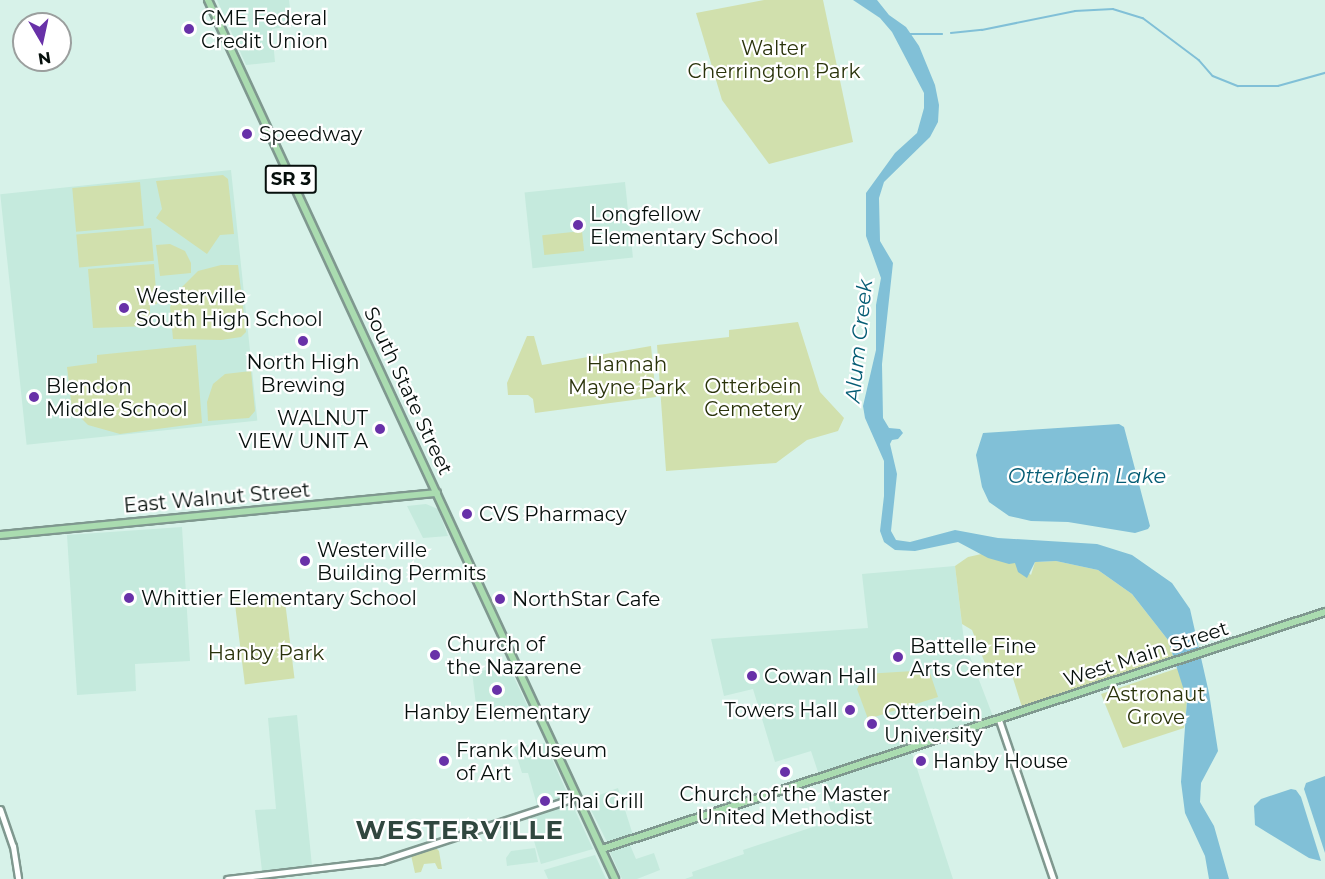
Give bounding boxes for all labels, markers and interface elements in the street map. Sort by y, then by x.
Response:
place label: CME Federal Credit Union [201,6,328,53]
north arrow [12,12,72,72]
marker: CME Federal Credit Union [182,22,196,36]
park label: Walter Cherrington Park [688,37,860,84]
text: N [37,48,52,69]
place label: Speedway [259,122,362,146]
marker: Speedway [240,127,254,141]
road number: SR 3 [264,164,318,194]
place label: Longfellow Elementary School [590,202,779,249]
marker: Longfellow Elementary School [571,218,585,232]
water label: Alum Creek [840,278,878,404]
place label: Westerville South High School [136,284,323,331]
marker: Westerville South High School [117,301,131,315]
street label: South State Street [359,303,457,479]
marker: North High Brewing [296,334,310,348]
place label: North High Brewing [247,350,359,397]
park label: Hannah Mayne Park [568,352,686,399]
place label: Blendon Middle School [46,374,188,421]
park label: Otterbein Cemetery [704,375,802,422]
marker: Blendon Middle School [27,390,41,404]
place label: WALNUT VIEW UNIT A [238,406,368,453]
marker: WALNUT VIEW UNIT A [373,422,387,436]
water label: Otterbein Lake [1008,463,1166,489]
street label: East Walnut Street [123,478,311,518]
place label: CVS Pharmacy [479,502,627,526]
marker: CVS Pharmacy [460,507,474,521]
place label: Westerville Building Permits [317,538,486,585]
marker: Westerville Building Permits [298,554,312,568]
place label: Whittier Elementary School [141,586,417,610]
place label: NorthStar Cafe [512,587,660,611]
marker: Whittier Elementary School [122,591,136,605]
marker: NorthStar Cafe [493,592,507,606]
street label: West Main Street [1061,616,1231,692]
place label: Church of the Nazarene [447,632,581,679]
place label: Battelle Fine Arts Center [910,634,1036,681]
park label: Hanby Park [208,641,324,665]
marker: Church of the Nazarene [428,648,442,662]
marker: Battelle Fine Arts Center [891,650,905,664]
place label: Cowan Hall [764,664,877,688]
marker: Cowan Hall [745,669,759,683]
marker: Hanby Elementary [490,683,504,697]
park label: Astronaut Grove [1106,683,1206,730]
place label: Towers Hall [724,698,838,722]
place label: Hanby Elementary [404,700,590,724]
place label: Otterbein University [884,700,983,747]
marker: Towers Hall [843,703,857,717]
marker: Otterbein University [865,717,879,731]
place label: Frank Museum of Art [456,738,607,785]
place label: Hanby House [933,749,1068,773]
marker: Frank Museum of Art [437,754,451,768]
marker: Hanby House [914,754,928,768]
marker: Church of the Master United Methodist [778,765,792,779]
place label: Church of the Master United Methodist [680,782,890,829]
place label: Thai Grill [557,789,644,813]
marker: Thai Grill [538,794,552,808]
district label: WESTERVILLE [355,815,565,847]

